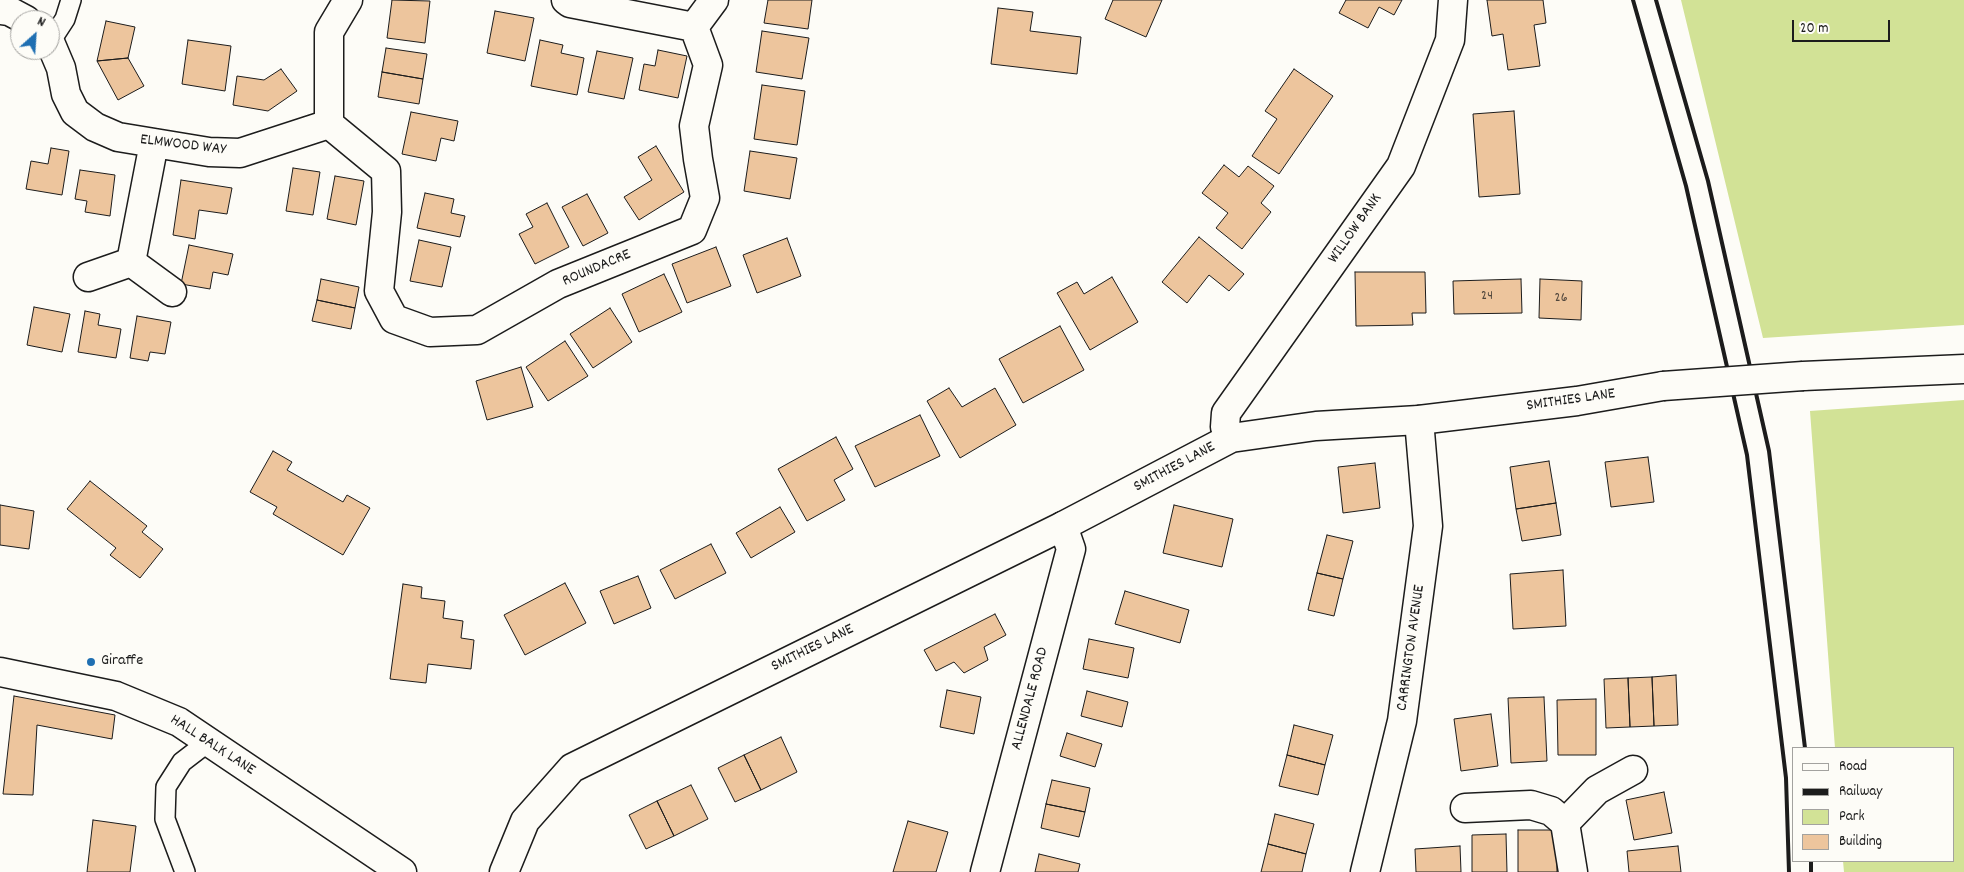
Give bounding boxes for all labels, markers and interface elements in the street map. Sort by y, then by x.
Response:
north arrow [10,10,60,60]
scale bar [1794,10,1892,42]
text: N [34,12,49,33]
text: 20 m [1800,18,1828,40]
street label: ELMWOOD WAY [139,131,227,161]
street label: WILLOW BANK [1325,190,1387,268]
street label: ROUNDACRE [560,246,634,292]
house number: 24 [1481,289,1493,305]
house number: 26 [1555,291,1567,307]
street label: SMITHIES LANE [1525,385,1617,417]
street label: SMITHIES LANE [1131,439,1219,497]
street label: CARRINGTON AVENUE [1394,584,1430,712]
street label: SMITHIES LANE [769,621,857,677]
street label: ALLENDALE ROAD [1008,646,1054,752]
place label: Giraffe [101,652,143,672]
marker: Giraffe [85,656,97,668]
street label: HALL BALK LANE [166,711,258,781]
legend [1792,747,1954,862]
text: Road [1839,756,1867,778]
text: Railway [1839,781,1882,803]
text: Park [1839,806,1865,828]
text: Building [1839,831,1882,853]

